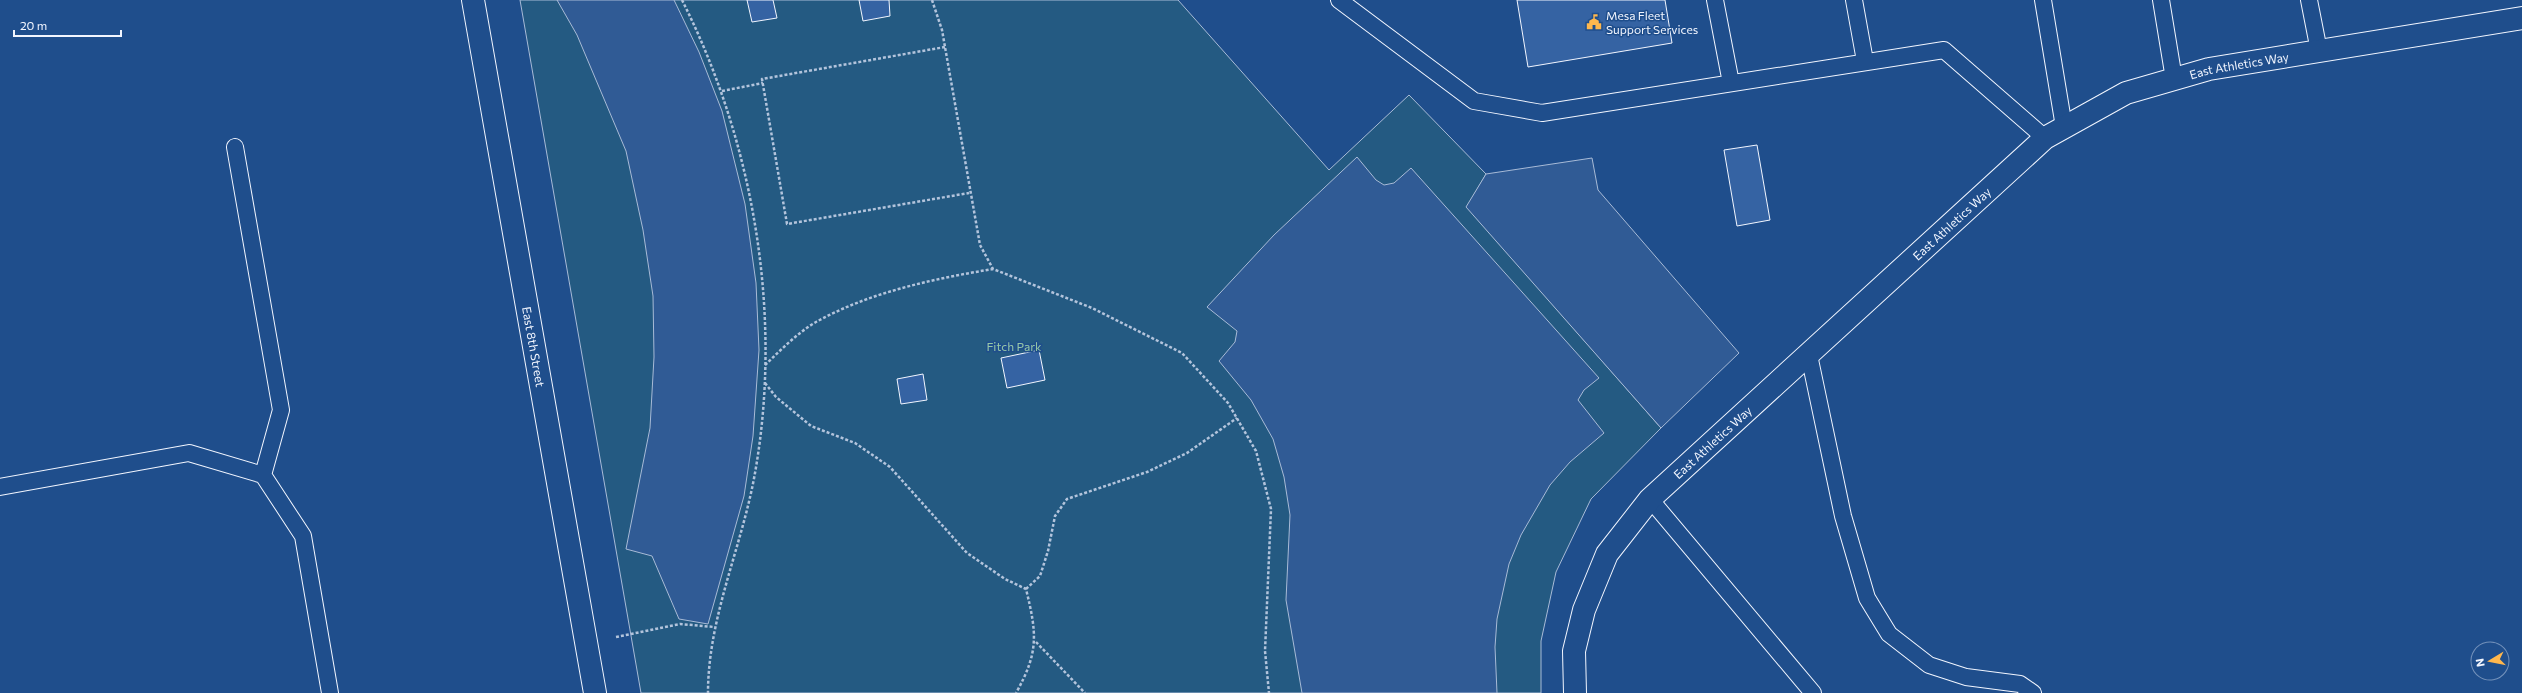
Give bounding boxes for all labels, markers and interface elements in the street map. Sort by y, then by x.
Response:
place label: Mesa Fleet Support Services [1606,8,1698,36]
scale bar [14,12,121,38]
public building icon: Mesa Fleet Support Services [1585,13,1603,31]
text: 20 m [20,18,47,32]
street label: East Athletics Way [2188,49,2290,81]
street label: East Athletics Way [1910,184,1993,263]
street label: East 8th Street [520,305,548,388]
park label: Fitch Park [986,339,1042,353]
street label: East Athletics Way [1670,403,1754,481]
north arrow [2470,641,2510,681]
text: N [2473,658,2487,668]

